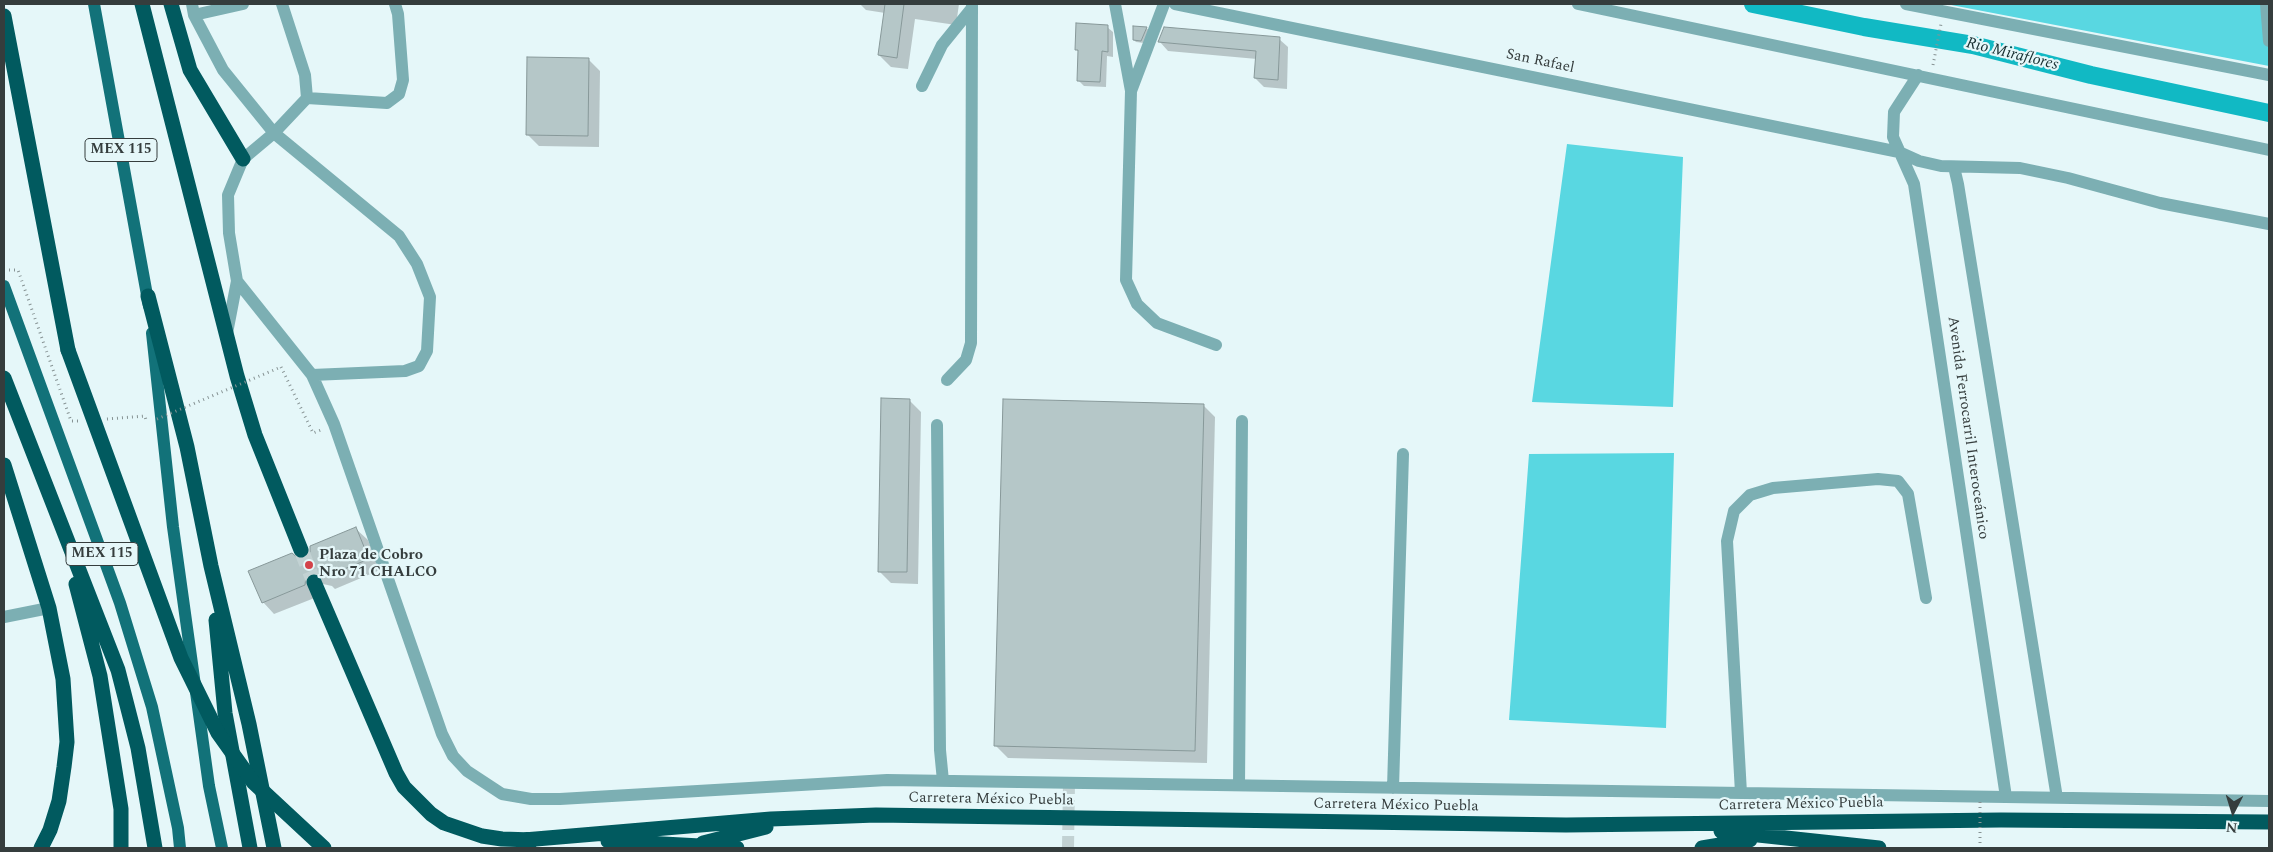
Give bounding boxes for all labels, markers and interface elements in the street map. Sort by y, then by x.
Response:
water label: Rio Miraflores [1964,34,2060,76]
street label: San Rafael [1504,46,1576,78]
road number: MEX 115 [85,138,157,162]
street label: Avenida Ferrocarril Interoceánico [1942,315,1992,541]
road number: MEX 115 [66,542,138,566]
place label: Plaza de Cobro Nro 71 CHALCO [319,547,437,582]
marker: Plaza de Cobro Nro 71 CHALCO [303,559,315,571]
north arrow [2208,787,2258,837]
street label: Carretera México Puebla [908,790,1074,810]
street label: Carretera México Puebla [1718,795,1884,815]
street label: Carretera México Puebla [1313,796,1479,816]
text: N [2225,816,2238,838]

